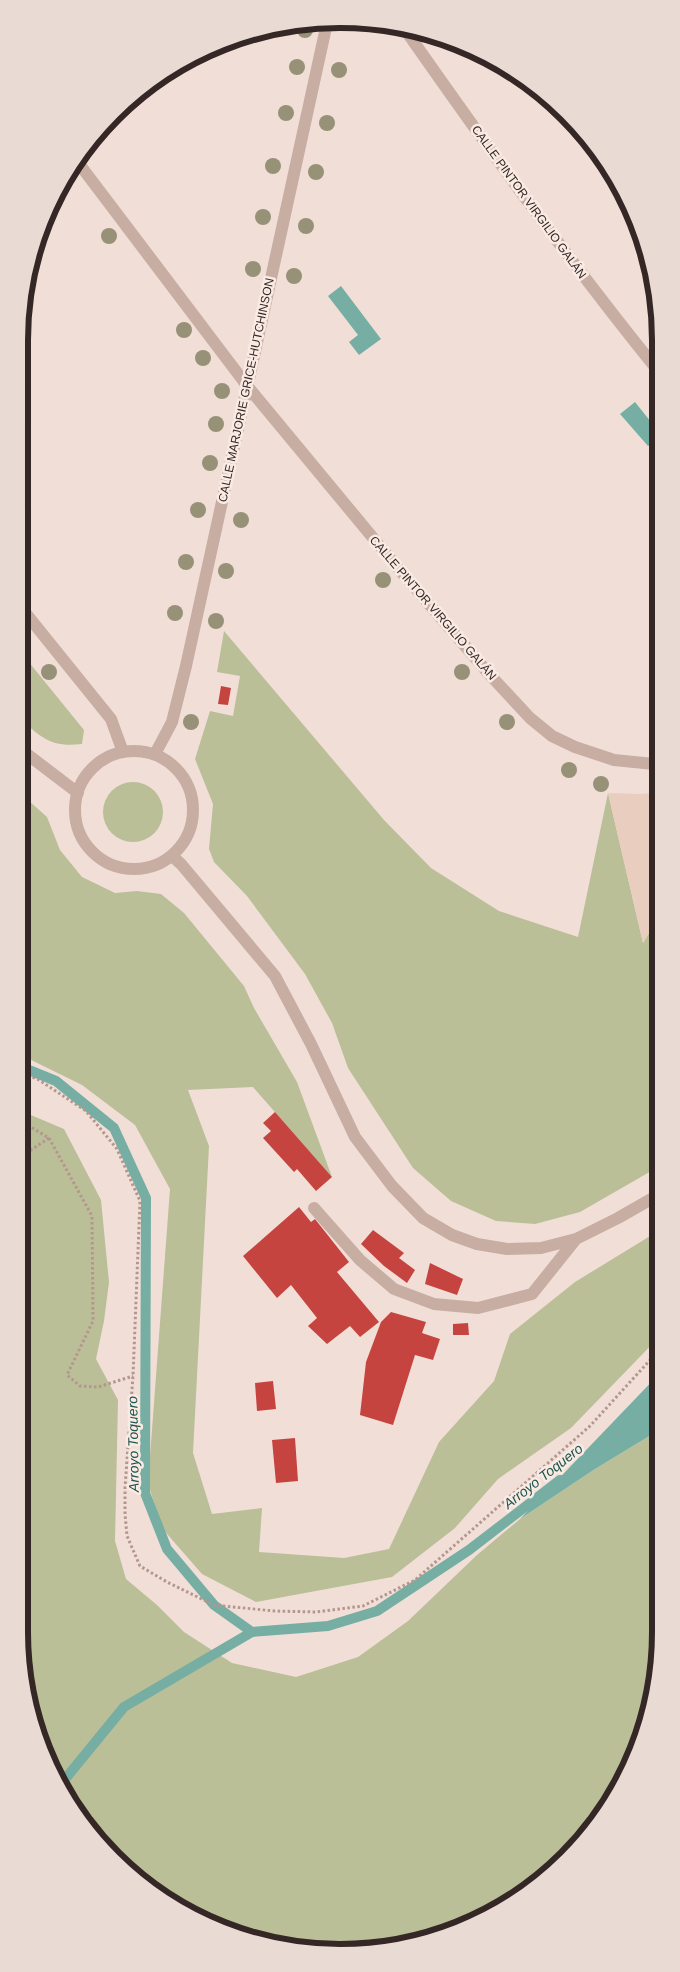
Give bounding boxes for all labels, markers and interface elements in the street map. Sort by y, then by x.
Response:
street label: CALLE PINTOR VIRGILIO GALÁN [469,122,590,281]
street label: CALLE MARJORIE GRICE-HUTCHINSON [215,277,277,503]
street label: CALLE PINTOR VIRGILIO GALÁN [367,533,500,683]
water label: Arroyo Toquero [124,1396,142,1493]
water label: Arroyo Toquero [499,1440,586,1512]

